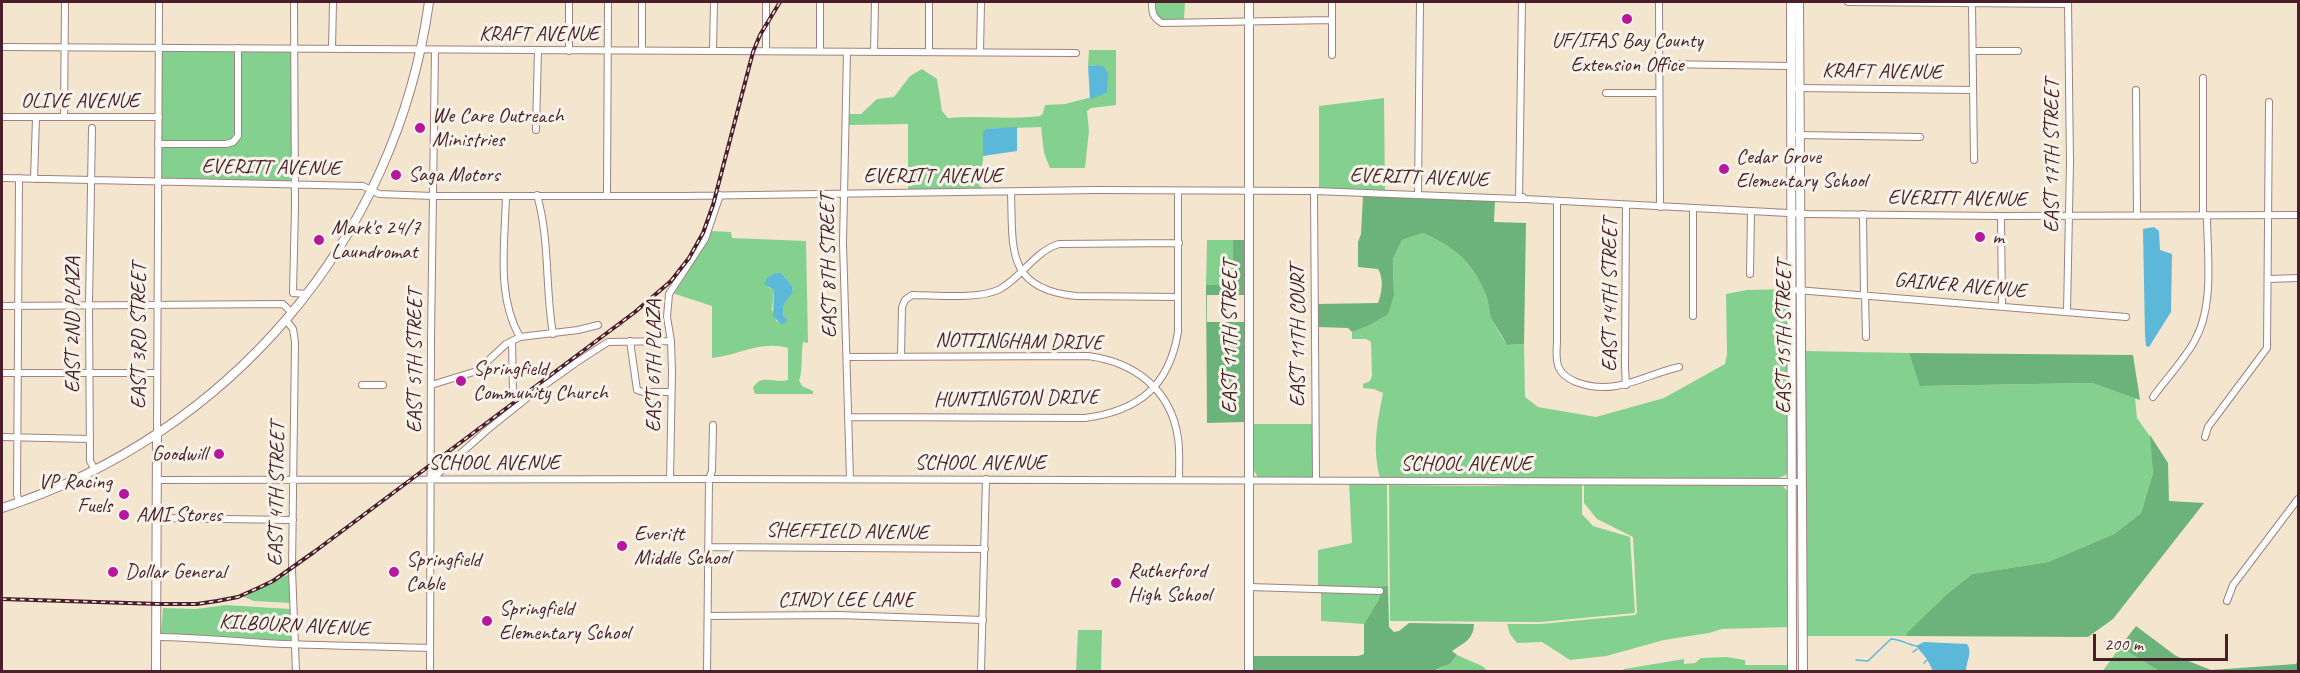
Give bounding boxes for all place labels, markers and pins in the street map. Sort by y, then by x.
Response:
marker: UF/IFAS Bay County Extension Office [1620,12,1634,26]
place label: UF/IFAS Bay County Extension Office [1551,28,1703,78]
place label: We Care Outreach Ministries [432,103,564,153]
marker: We Care Outreach Ministries [413,121,427,135]
place label: Cedar Grove Elementary School [1736,144,1867,194]
place label: Saga Motors [408,162,500,188]
marker: Cedar Grove Elementary School [1717,162,1731,176]
marker: Saga Motors [389,168,403,182]
place label: Mark's 24/7 Laundromat [331,215,421,265]
place label: m [1992,224,2004,250]
marker: m [1973,230,1987,244]
marker: Mark's 24/7 Laundromat [312,233,326,247]
place label: Springfield Community Church [473,356,608,406]
marker: Springfield Community Church [454,374,468,388]
place label: Goodwill [152,441,207,467]
marker: Goodwill [212,447,226,461]
place label: VP Racing Fuels [38,469,112,519]
marker: VP Racing Fuels [117,487,131,501]
place label: AMI Stores [136,502,222,528]
marker: AMI Stores [117,508,131,522]
place label: Everitt Middle School [634,521,730,571]
marker: Everitt Middle School [615,539,629,553]
place label: Springfield Cable [406,547,481,597]
place label: Rutherford High School [1128,558,1211,608]
place label: Dollar General [125,559,226,585]
marker: Dollar General [106,565,120,579]
marker: Springfield Cable [387,565,401,579]
marker: Rutherford High School [1109,576,1123,590]
place label: Springfield Elementary School [499,596,630,646]
marker: Springfield Elementary School [480,614,494,628]

